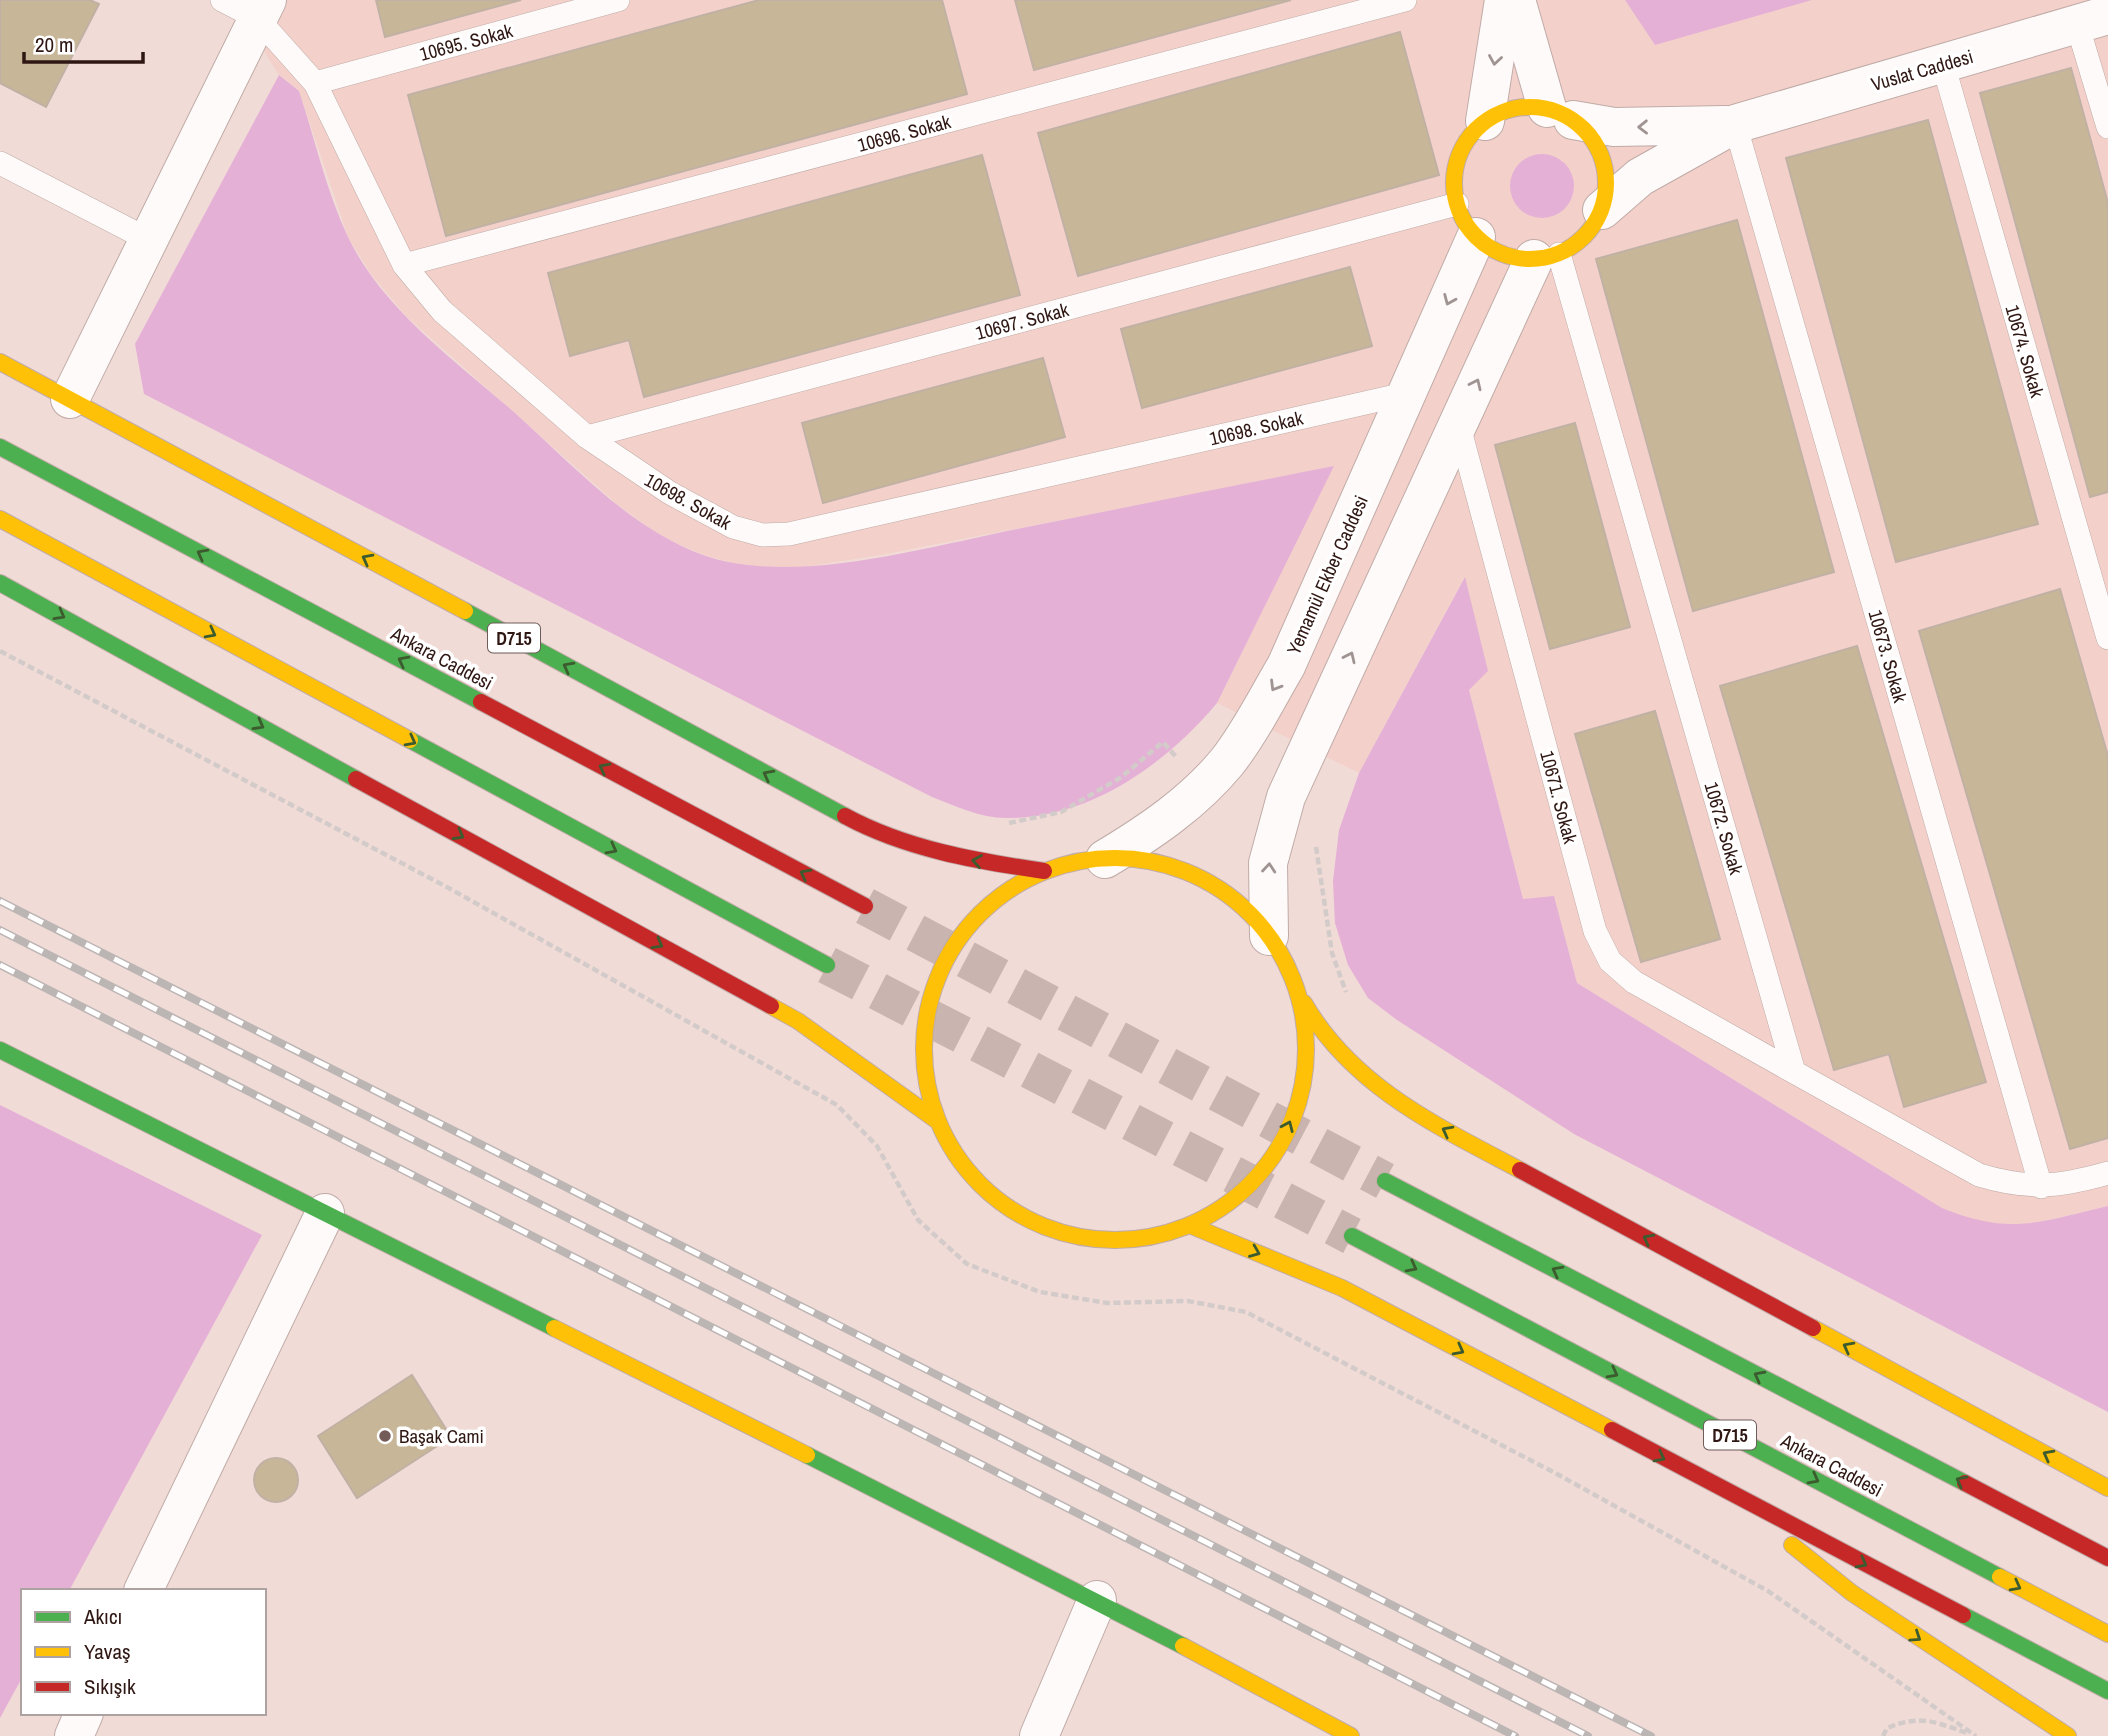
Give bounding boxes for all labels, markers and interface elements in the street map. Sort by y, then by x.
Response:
street label: 10695. Sokak [417,17,516,67]
scale bar [24,21,144,65]
text: 20 m [35,30,73,59]
street label: Vuslat Caddesi [1868,43,1976,97]
one-way arrow [1487,55,1502,66]
street label: 10696. Sokak [855,108,954,158]
one-way arrow [1637,119,1648,135]
one-way arrow [1444,293,1458,305]
street label: 10697. Sokak [973,296,1072,346]
street label: 10674. Sokak [1999,302,2051,401]
one-way arrow [1468,379,1482,391]
street label: 10698. Sokak [1207,405,1306,451]
street label: 10698. Sokak [640,467,736,536]
street label: Yemamül Ekber Caddesi [1280,491,1374,659]
one-way arrow [197,549,209,563]
one-way arrow [362,554,375,567]
one-way arrow [53,607,65,621]
street label: 10673. Sokak [1862,607,1914,706]
street label: Ankara Caddesi [386,620,497,696]
road number: D715 [488,624,540,652]
one-way arrow [204,625,216,638]
one-way arrow [1342,652,1356,664]
one-way arrow [398,656,410,669]
one-way arrow [562,662,575,675]
one-way arrow [1270,678,1283,691]
one-way arrow [252,717,264,730]
one-way arrow [404,733,417,746]
street label: 10671. Sokak [1534,748,1584,847]
one-way arrow [599,762,611,776]
one-way arrow [763,769,775,783]
street label: 10672. Sokak [1698,779,1750,878]
one-way arrow [451,827,464,840]
one-way arrow [604,840,617,854]
one-way arrow [971,854,983,869]
one-way arrow [1261,862,1276,873]
one-way arrow [800,869,812,883]
one-way arrow [651,936,663,949]
one-way arrow [1280,1121,1294,1134]
one-way arrow [1442,1126,1455,1139]
one-way arrow [1642,1234,1655,1247]
one-way arrow [1248,1243,1260,1257]
one-way arrow [1405,1259,1417,1273]
one-way arrow [1552,1266,1564,1279]
one-way arrow [1452,1342,1465,1356]
one-way arrow [1843,1342,1855,1355]
one-way arrow [1606,1365,1618,1379]
one-way arrow [1754,1371,1766,1384]
road number: D715 [1704,1420,1756,1450]
place label: Başak Cami [399,1423,484,1449]
street label: Ankara Caddesi [1776,1427,1887,1503]
marker: Başak Cami [377,1428,393,1444]
one-way arrow [1653,1449,1665,1462]
one-way arrow [2043,1450,2055,1463]
one-way arrow [1807,1471,1820,1485]
one-way arrow [1955,1476,1968,1490]
one-way arrow [1855,1555,1867,1568]
one-way arrow [2009,1577,2021,1591]
legend [21,1589,266,1715]
text: Akıcı [83,1602,122,1631]
one-way arrow [1908,1629,1921,1641]
text: Yavaş [84,1637,131,1666]
text: Sıkışık [84,1672,136,1701]

